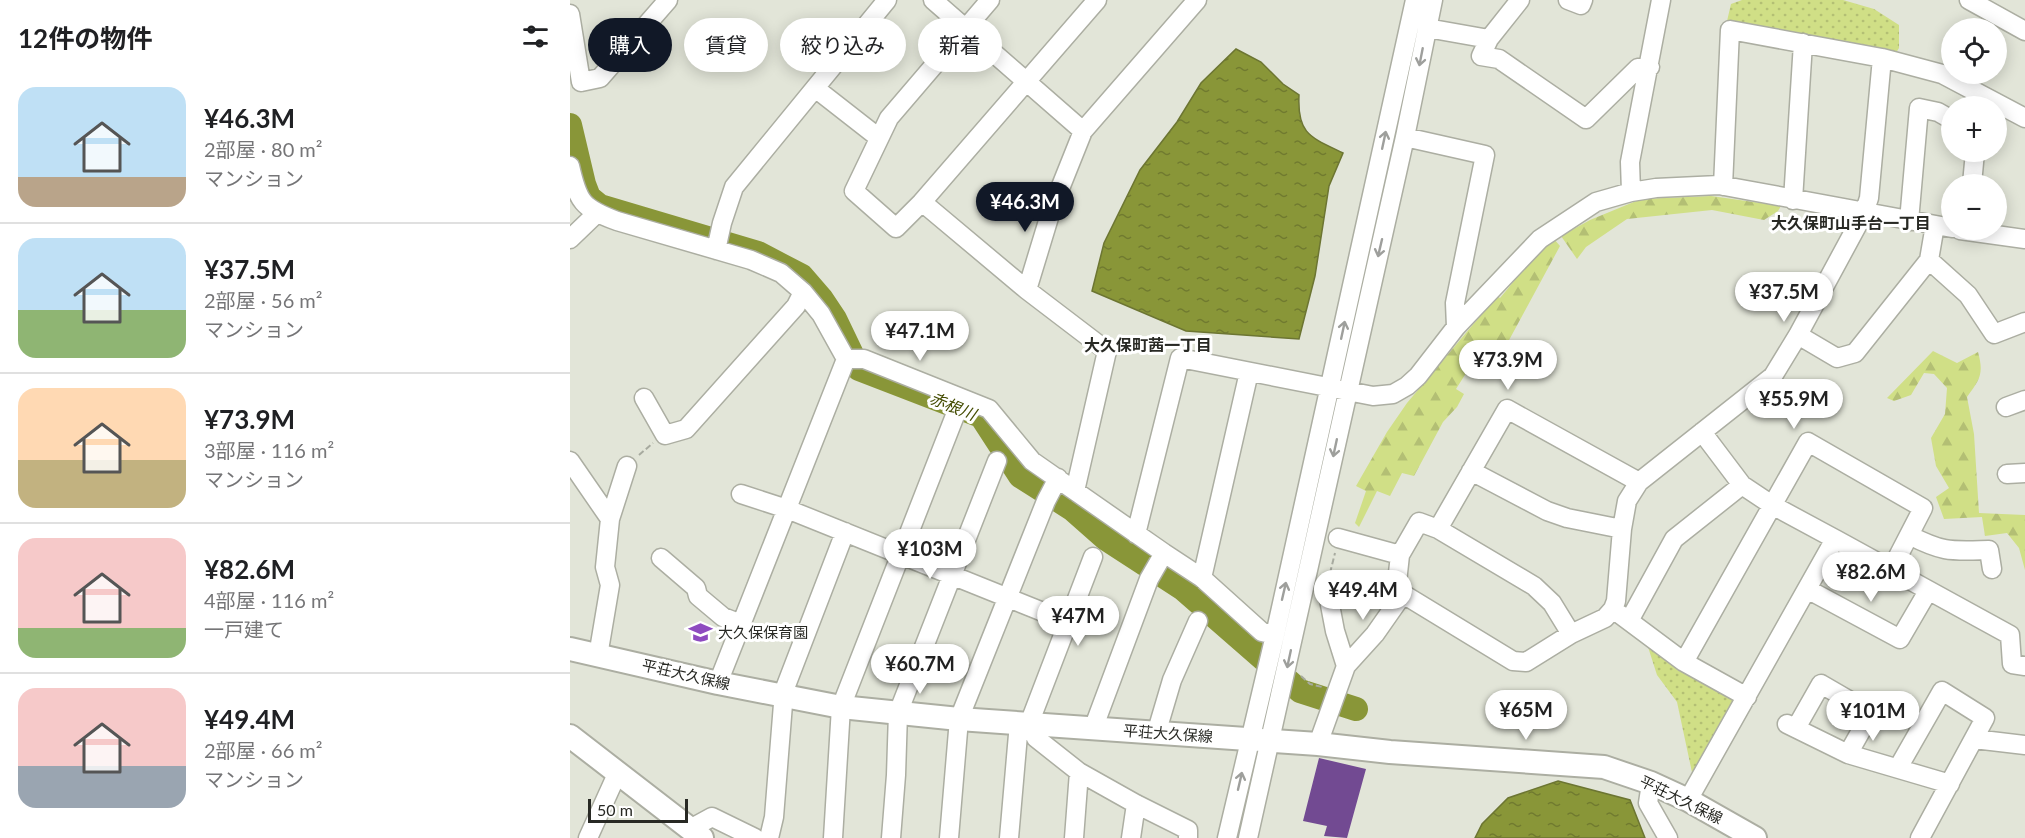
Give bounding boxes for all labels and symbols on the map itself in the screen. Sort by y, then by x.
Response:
one-way arrow [1415,47,1426,67]
one-way arrow [1379,130,1390,150]
pin: ¥46.3M [976,182,1074,233]
district label: 大久保町山手台一丁目 [1771,213,1931,232]
one-way arrow [1373,238,1385,257]
pin: ¥37.5M [1735,272,1833,323]
pin: ¥47.1M [871,311,969,362]
one-way arrow [1337,321,1349,340]
district label: 大久保町茜一丁目 [1084,335,1212,354]
pin: ¥73.9M [1459,340,1557,391]
pin: ¥55.9M [1745,379,1843,430]
water label: 赤根川 [927,388,981,424]
one-way arrow [1328,439,1340,458]
pin: ¥103M [888,529,972,580]
pin: ¥82.6M [1822,552,1920,603]
pin: ¥49.4M [1314,570,1412,621]
one-way arrow [1279,582,1291,601]
pin: ¥47M [1042,596,1114,647]
school or university icon: 大久保保育園 [687,620,713,646]
place label: 大久保保育園 [718,623,808,641]
pin: ¥60.7M [871,644,969,695]
one-way arrow [1282,650,1294,669]
street label: 平荘大久保線 [640,655,732,693]
pin: ¥65M [1490,690,1562,741]
pin: ¥101M [1831,691,1915,742]
street label: 平荘大久保線 [1123,721,1214,745]
street label: 平荘大久保線 [1637,771,1726,827]
one-way arrow [1235,772,1247,791]
scale bar [588,796,688,824]

